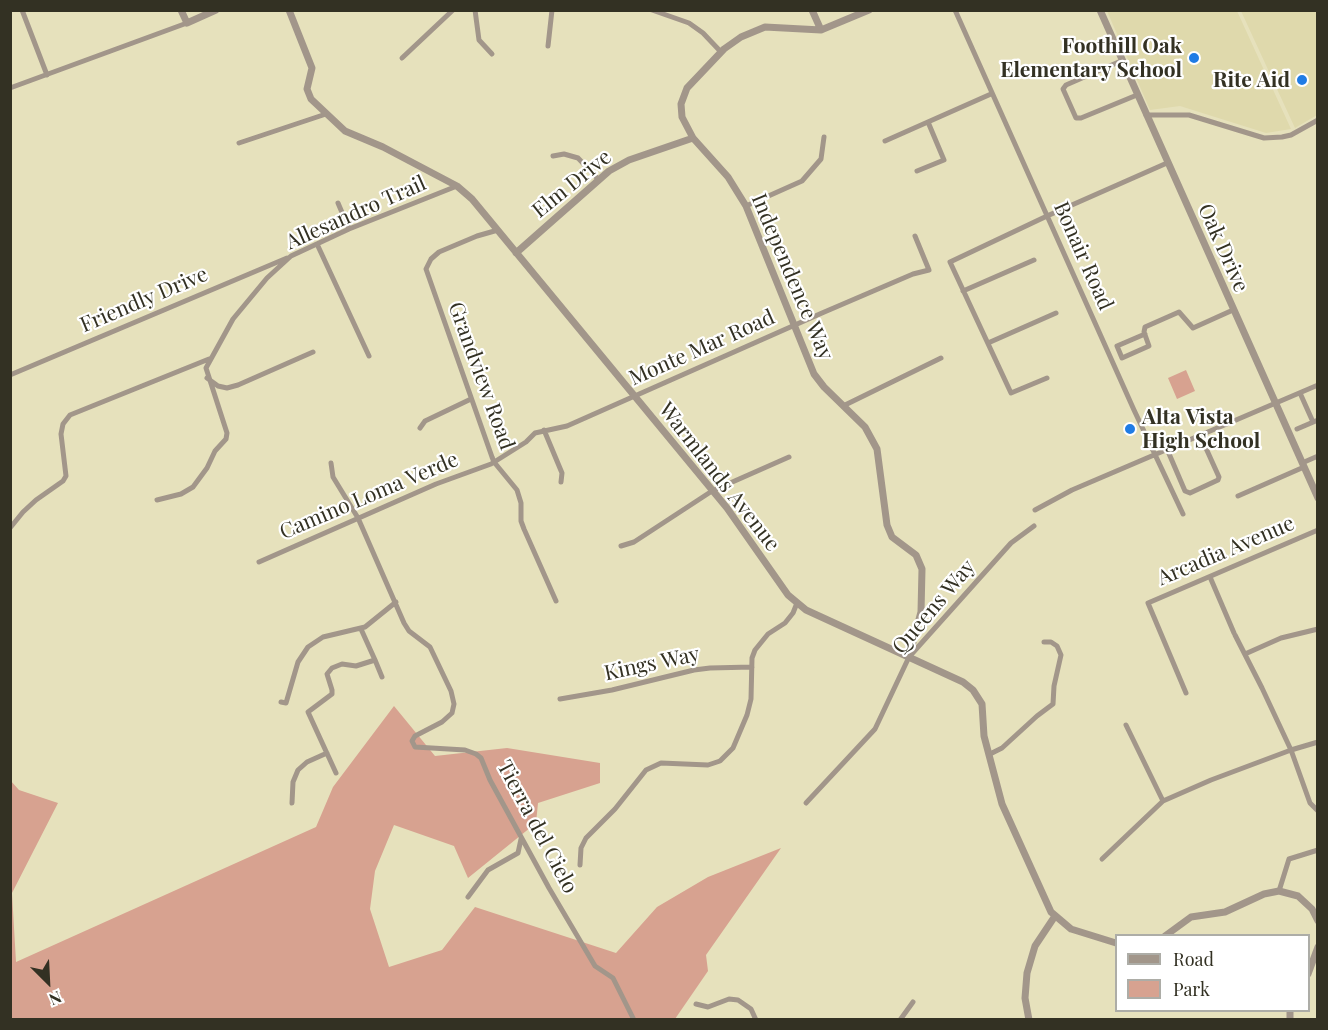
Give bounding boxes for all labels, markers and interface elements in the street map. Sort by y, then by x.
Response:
place label: Foothill Oak Elementary School [1000,33,1182,83]
marker: Foothill Oak Elementary School [1187,51,1201,65]
place label: Rite Aid [1213,67,1290,93]
marker: Rite Aid [1295,73,1309,87]
street label: Elm Drive [528,145,616,223]
street label: Allesandro Trail [282,171,430,255]
street label: Independence Way [746,190,838,364]
street label: Bonair Road [1048,198,1118,314]
street label: Oak Drive [1192,200,1254,296]
street label: Friendly Drive [76,262,212,338]
street label: Grandview Road [443,299,519,453]
street label: Monte Mar Road [626,305,778,391]
street label: Warmlands Avenue [653,398,785,556]
place label: Alta Vista High School [1142,404,1260,454]
marker: Alta Vista High School [1123,422,1137,436]
street label: Camino Loma Verde [276,447,462,545]
street label: Arcadia Avenue [1154,511,1298,591]
street label: Queens Way [887,555,981,659]
street label: Kings Way [602,642,702,686]
street label: Tierra del Cielo [491,756,583,898]
legend [1115,934,1310,1012]
text: Road [1173,947,1214,971]
north arrow [18,952,78,1012]
text: Park [1173,977,1210,1001]
text: N [46,987,65,1011]

